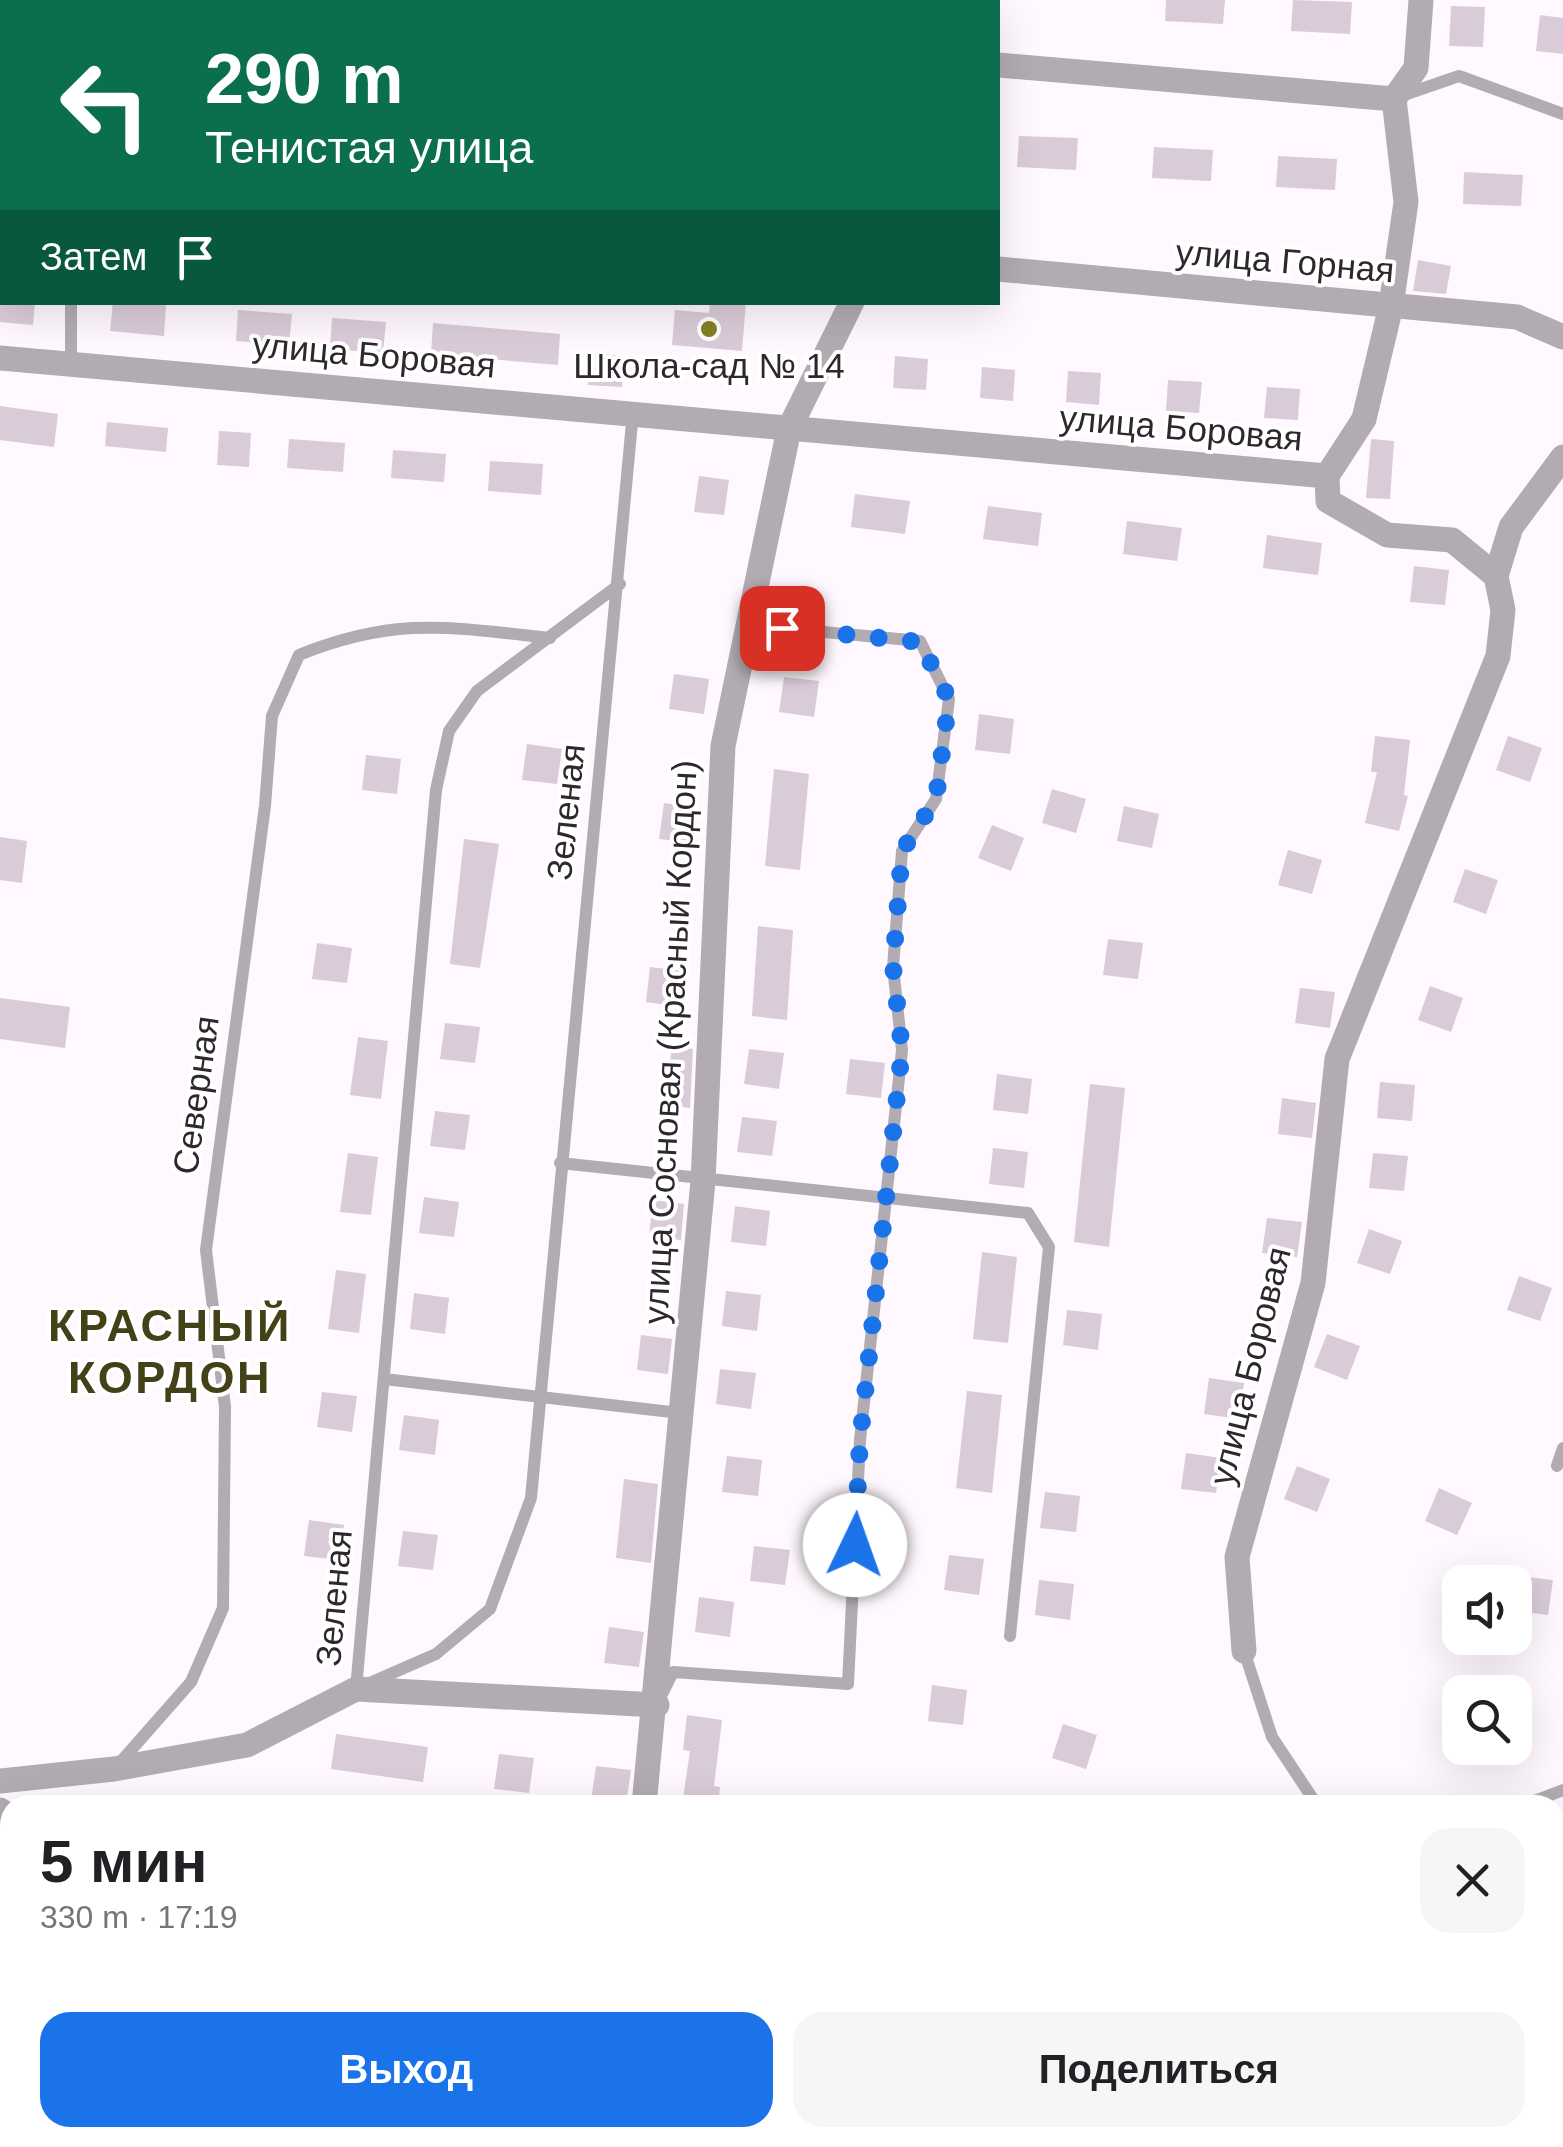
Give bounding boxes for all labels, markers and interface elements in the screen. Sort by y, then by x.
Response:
icon: left [40,40,170,170]
text: 290 m [205,40,403,118]
text: Тенистая улица [205,122,533,173]
icon: arrive [168,230,223,285]
street label: улица Горная [1174,232,1396,289]
text: Затем [40,236,148,278]
marker: Школа-сад № 14 [698,318,720,340]
street label: улица Боровая [251,324,497,385]
place label: Школа-сад № 14 [573,346,845,385]
street label: улица Боровая [1058,397,1304,458]
pin [740,586,825,671]
icon: arrive [755,601,810,656]
street label: Зеленая [539,742,592,882]
street label: улица Сосновая (Красный Кордон) [635,759,704,1325]
street label: Северная [165,1013,226,1177]
street label: улица Боровая [1201,1243,1298,1489]
district label: КРАСНЫЙ КОРДОН [48,1300,292,1403]
position arrow [803,1493,907,1597]
street label: Зеленая [308,1528,359,1668]
map controls [1442,1565,1532,1765]
button: sound [1442,1565,1532,1655]
button: search [1442,1675,1532,1765]
text: 5 мин [40,1828,208,1895]
button: close [1420,1828,1525,1933]
text: 330 m · 17:19 [40,1899,237,1935]
button: Выход [40,2012,773,2127]
button: Поделиться [793,2012,1525,2127]

